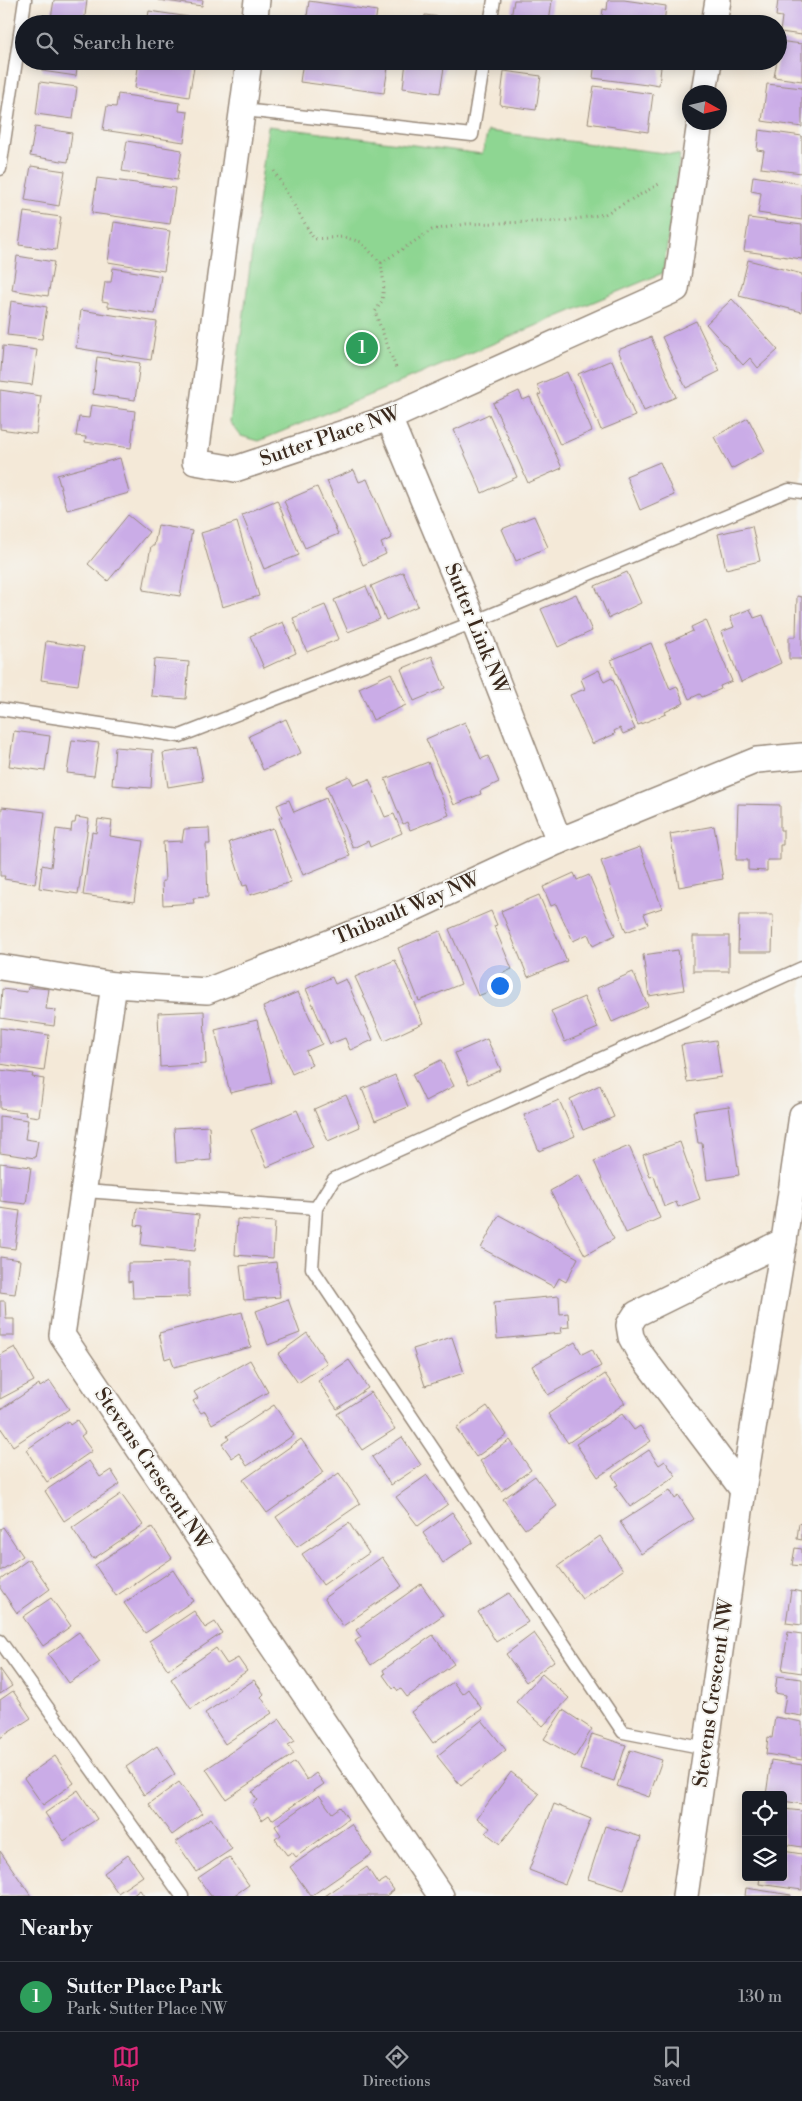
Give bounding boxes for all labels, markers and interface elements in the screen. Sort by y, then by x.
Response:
search box [15,15,787,70]
icon: search [33,29,61,57]
text: Search here [73,31,174,55]
north arrow [682,85,727,130]
pin: 1 [346,329,378,367]
street label: Sutter Place NW [257,401,404,473]
street label: Sutter Link NW [438,560,514,699]
street label: Thibault Way NW [330,867,484,951]
your location [487,973,513,999]
street label: Stevens Crescent NW [88,1383,216,1556]
street label: Stevens Crescent NW [688,1596,740,1789]
map controls [742,1791,787,1881]
button: locate [742,1791,787,1836]
button: layers [742,1836,787,1881]
text: Nearby [20,1916,93,1942]
text: Sutter Place Park [67,1975,222,1999]
text: 1 [32,1987,40,2007]
text: 130 m [738,1987,782,2007]
text: Park · Sutter Place NW [67,1999,227,2019]
tab: Map [112,2043,140,2091]
tab: Directions [363,2043,430,2091]
tab: Saved [654,2043,690,2091]

